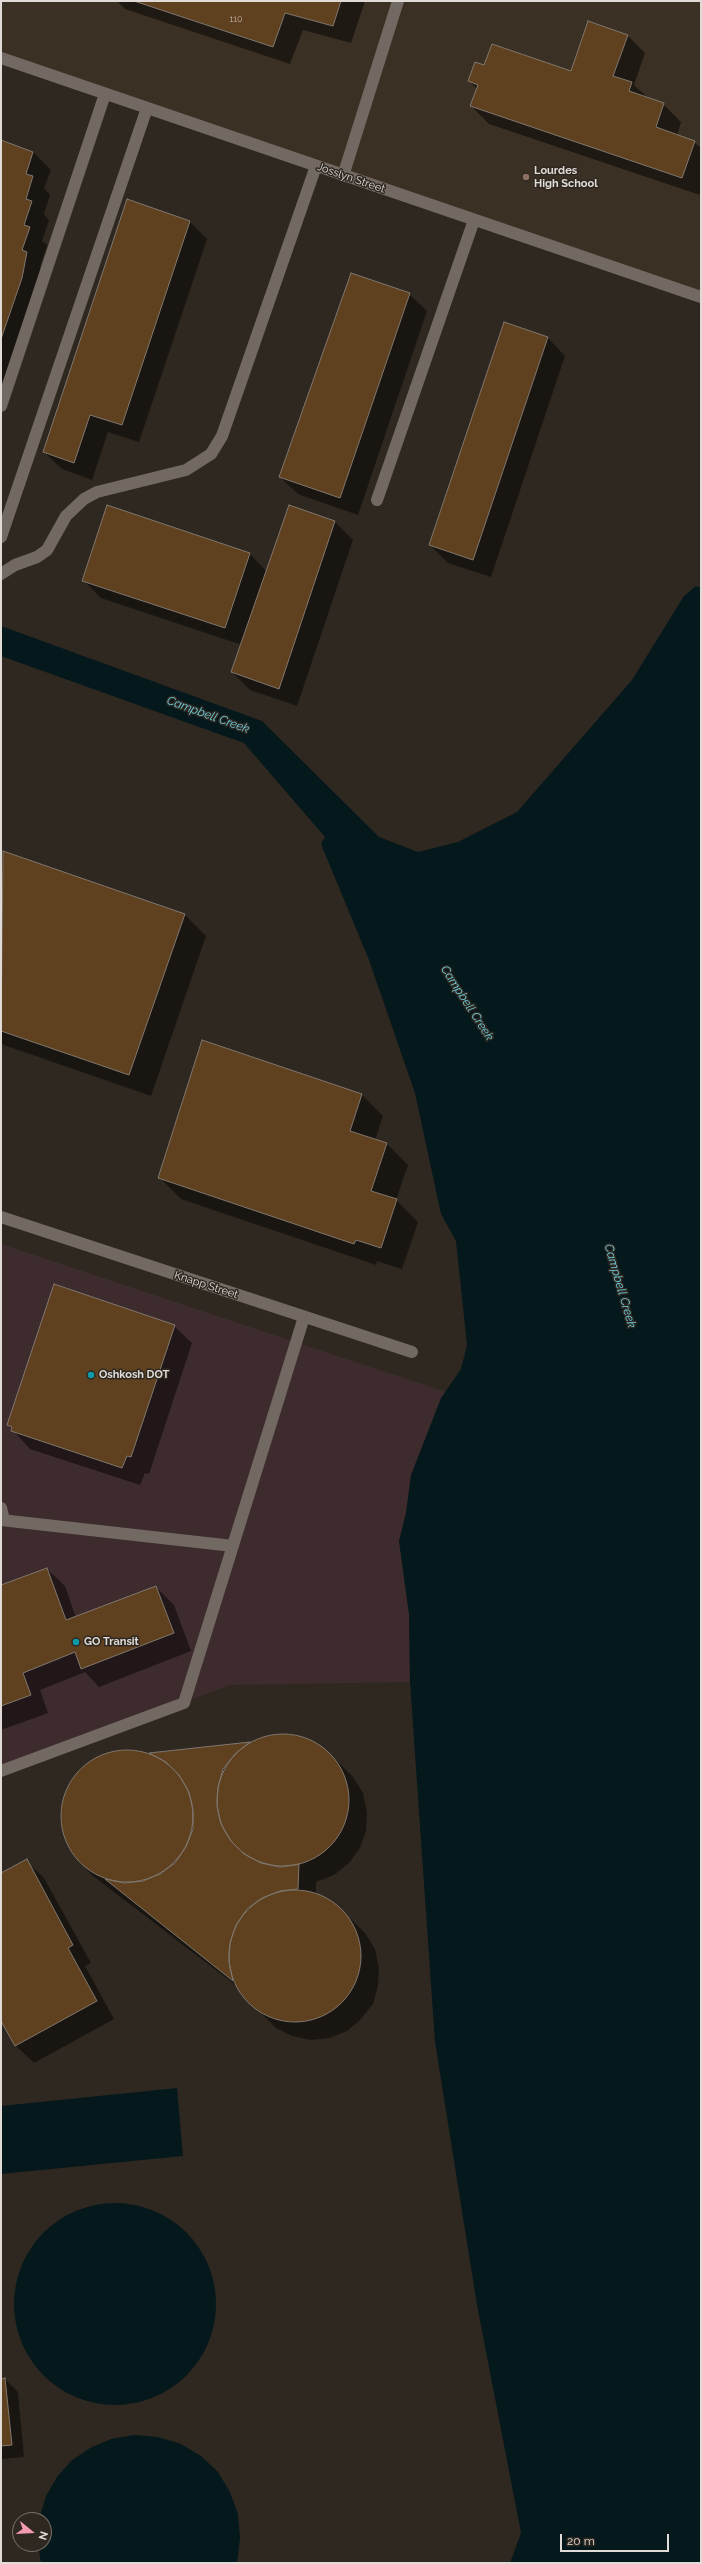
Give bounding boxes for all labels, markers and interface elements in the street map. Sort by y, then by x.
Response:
house number: 110 [229,14,243,24]
street label: Josslyn Street [315,160,387,196]
place label: Lourdes High School [534,164,598,190]
marker: Lourdes High School [521,172,531,182]
water label: Campbell Creek [165,693,251,737]
water label: Campbell Creek [437,963,497,1043]
water label: Campbell Creek [601,1242,639,1330]
street label: Knapp Street [172,1268,240,1302]
place label: Oshkosh DOT [99,1368,169,1382]
marker: Oshkosh DOT [86,1370,96,1380]
place label: GO Transit [84,1635,139,1649]
marker: GO Transit [71,1637,81,1647]
north arrow [12,2512,52,2552]
scale bar [562,2526,671,2552]
text: N [35,2530,50,2542]
text: 20 m [567,2534,595,2548]

